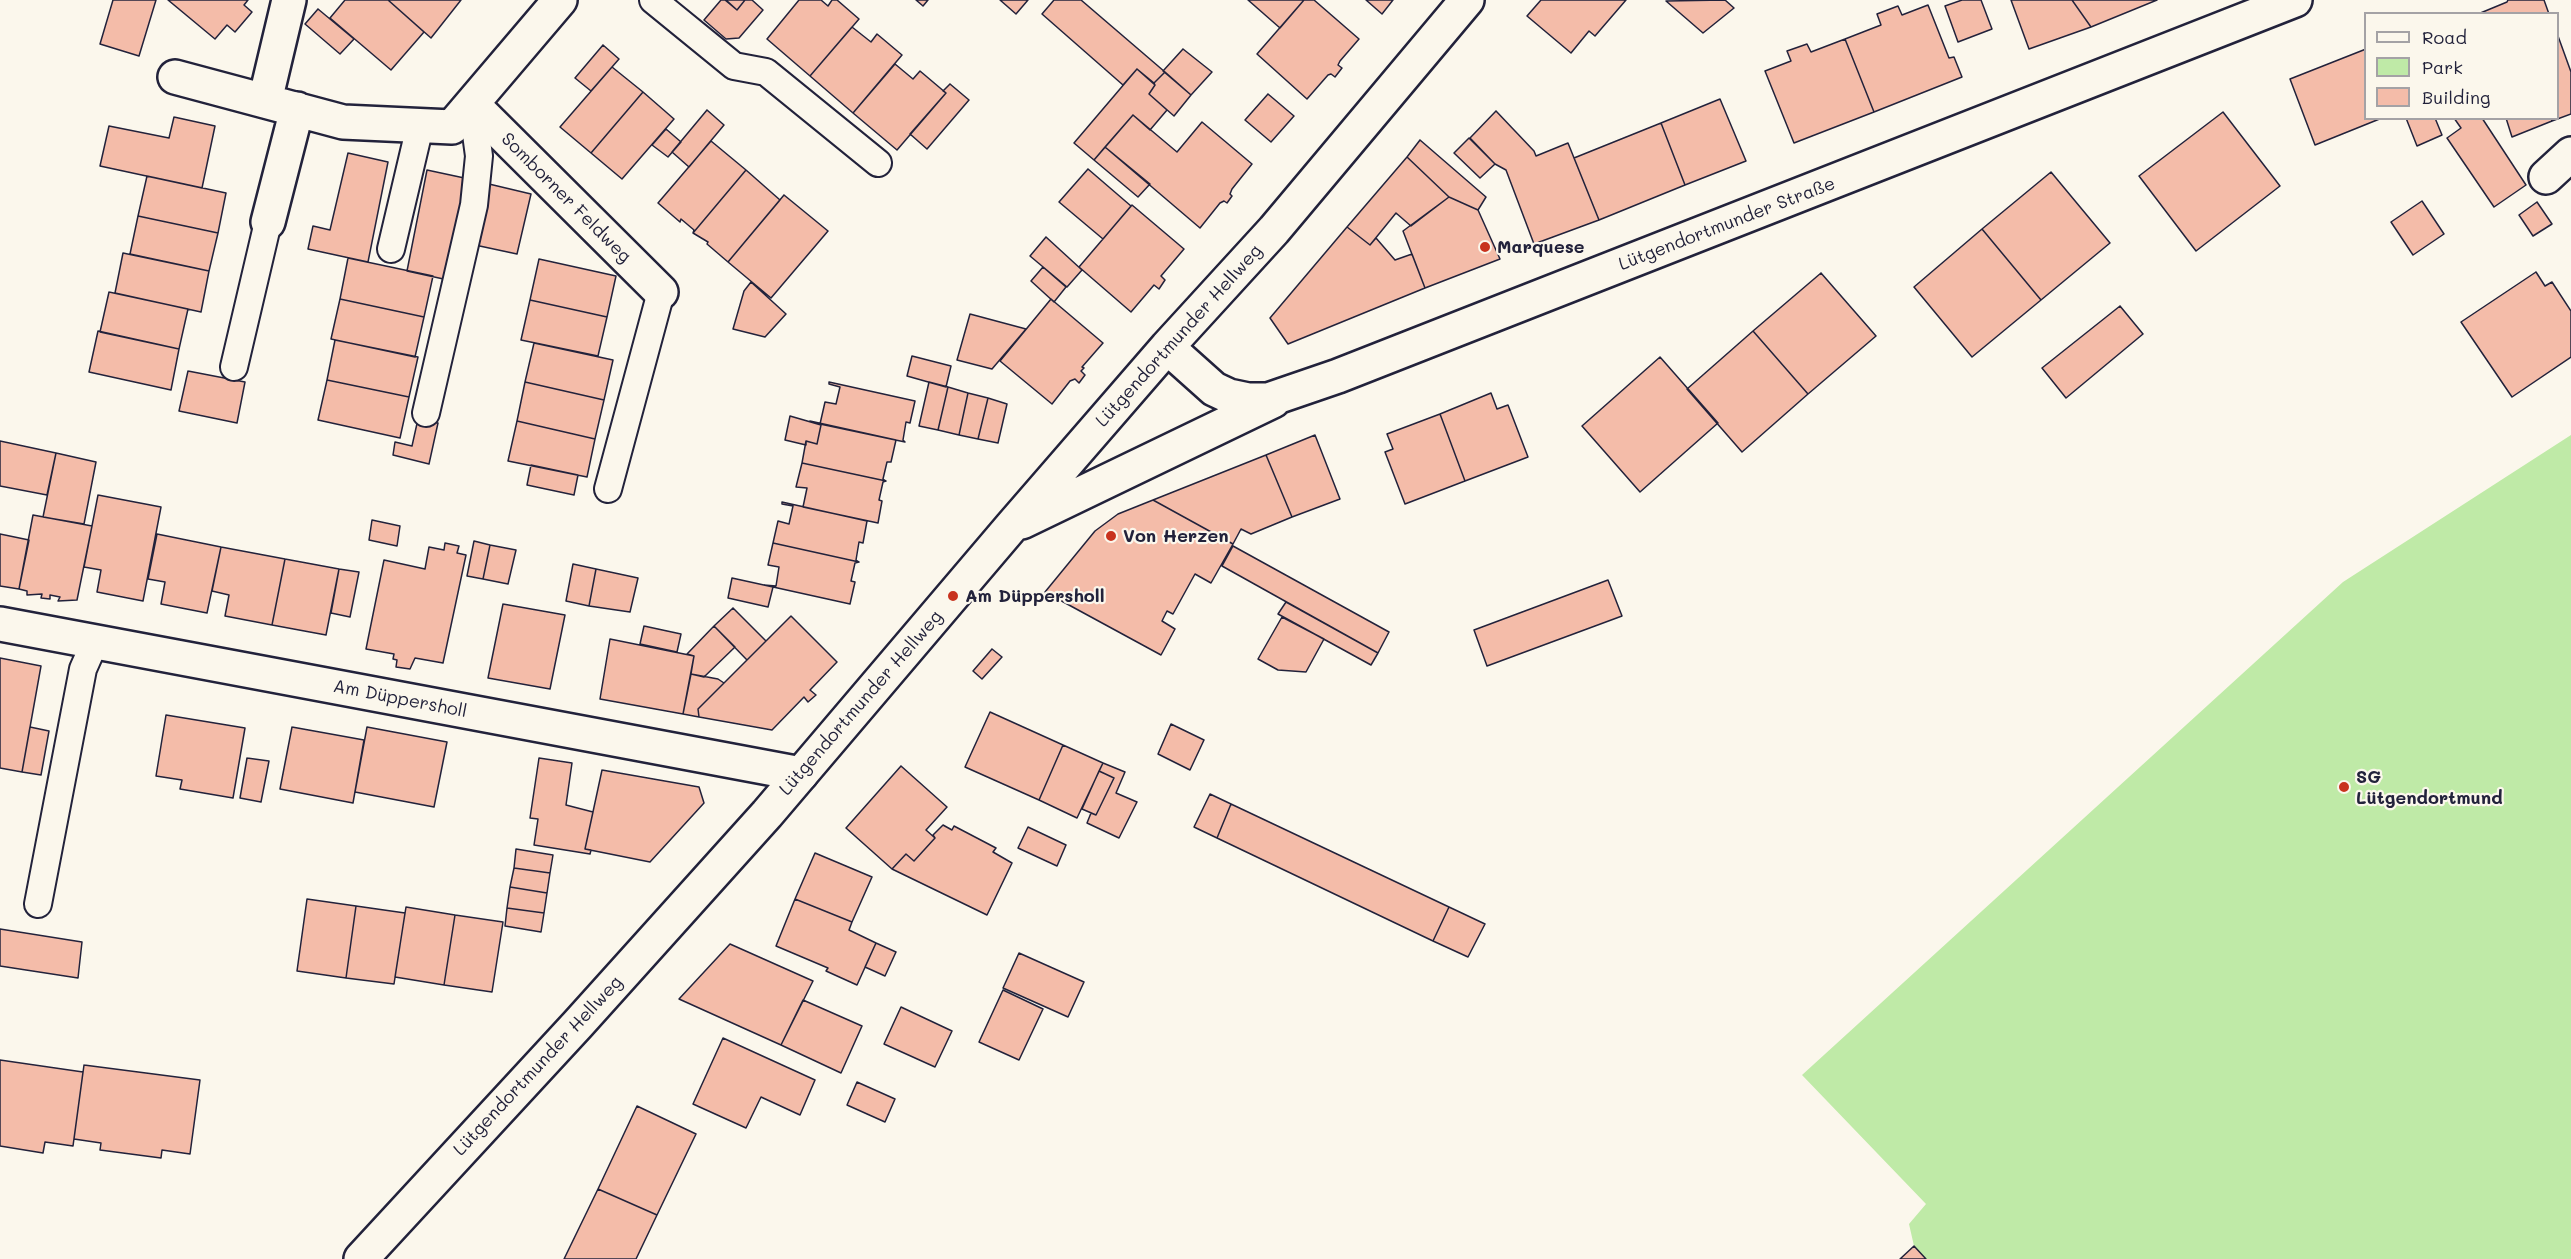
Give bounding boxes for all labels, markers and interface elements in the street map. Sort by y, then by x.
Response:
legend [2364,12,2559,120]
text: Road [2422,25,2467,49]
text: Park [2422,55,2463,79]
text: Building [2422,85,2490,109]
street label: Somborner Feldweg [497,129,635,267]
street label: Lütgendortmunder Straße [1616,173,1838,275]
place label: Marquese [1497,236,1584,258]
street label: Lütgendortmunder Hellweg [1091,240,1267,432]
marker: Marquese [1478,240,1492,254]
place label: Von Herzen [1123,525,1228,547]
marker: Von Herzen [1104,529,1118,543]
place label: Am Düppersholl [965,585,1104,607]
marker: Am Düppersholl [946,589,960,603]
street label: Lütgendortmunder Hellweg [775,606,947,800]
street label: Am Düppersholl [331,675,469,723]
place label: SG Lütgendortmund [2356,766,2503,808]
marker: SG Lütgendortmund [2337,780,2351,794]
street label: Lütgendortmunder Hellweg [449,972,627,1160]

